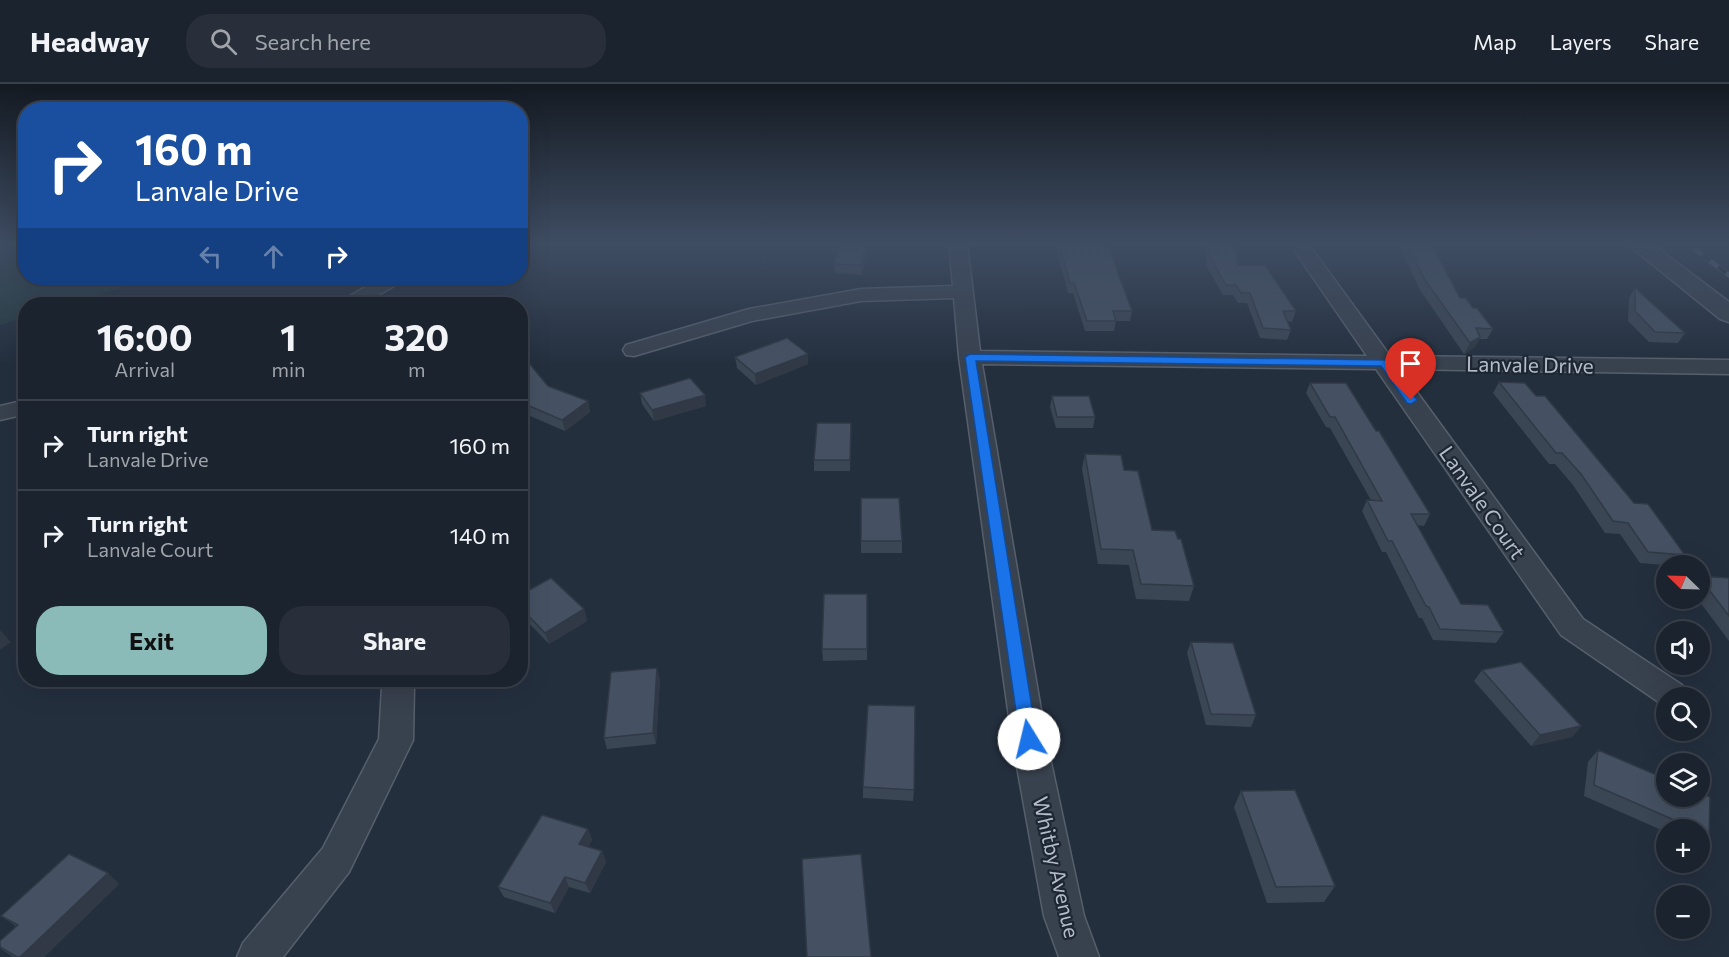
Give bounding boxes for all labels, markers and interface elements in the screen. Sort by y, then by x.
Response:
search box [186,14,606,68]
text: Headway [30,24,150,58]
icon: search [207,25,240,58]
text: Search here [255,28,371,55]
text: Map [1473,29,1517,54]
text: Layers [1550,29,1612,54]
text: Share [1645,29,1699,54]
text: 160 m [135,122,253,174]
icon: right [36,126,114,204]
text: Lanvale Drive [135,174,299,207]
icon: left [194,240,227,273]
icon: ahead [257,240,290,273]
icon: right [320,240,353,273]
text: 16:00 [97,314,193,358]
text: 1 [280,314,297,358]
text: 320 [384,314,449,358]
pin [1385,338,1436,400]
icon: arrive [1394,347,1427,380]
street label: Lanvale Drive [1466,350,1594,378]
text: Arrival [114,357,175,381]
text: min [271,357,306,381]
text: m [408,357,425,381]
text: Turn right [87,420,188,447]
icon: right [36,429,69,462]
text: 160 m [449,432,510,459]
street label: Lanvale Court [1435,441,1531,563]
text: Lanvale Drive [87,447,208,471]
text: Turn right [87,510,188,537]
icon: right [36,519,69,552]
text: 140 m [450,522,510,549]
text: Lanvale Court [87,537,213,561]
north arrow [1656,555,1710,609]
map controls [1656,555,1710,939]
button: Exit [36,606,267,675]
button: Share [279,606,510,675]
button: sound [1656,621,1710,675]
button: search [1656,687,1710,741]
position arrow [997,707,1061,771]
button: layers [1656,753,1710,807]
street label: Whitby Avenue [1029,794,1085,940]
button: + [1656,819,1710,873]
button: − [1656,885,1710,939]

